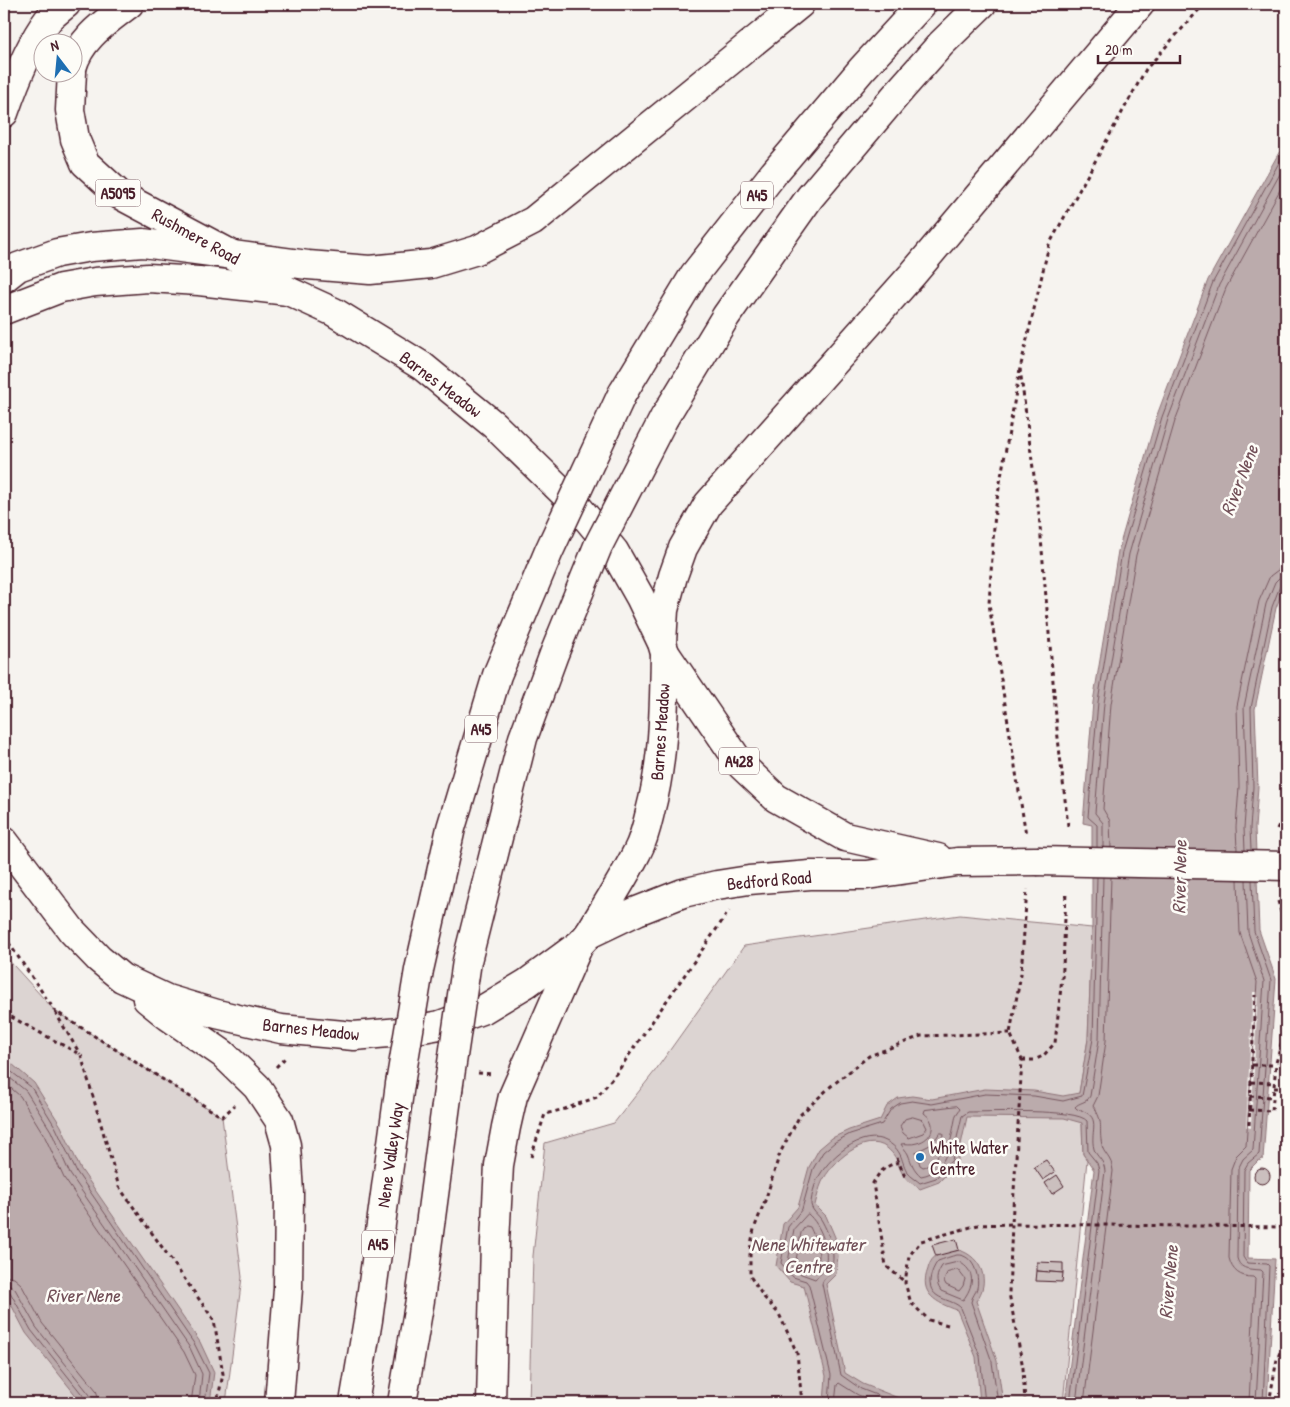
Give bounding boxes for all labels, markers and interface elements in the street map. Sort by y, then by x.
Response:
north arrow [32,32,82,82]
scale bar [1098,32,1180,64]
text: N [48,35,61,55]
text: 20 m [1105,39,1132,60]
road number: A5095 [96,180,140,207]
road number: A45 [741,182,773,208]
street label: Rushmere Road [148,202,244,270]
street label: Barnes Meadow [395,345,487,423]
water label: River Nene [1214,440,1265,519]
street label: Barnes Meadow [644,683,676,781]
road number: A45 [465,716,497,742]
road number: A428 [719,748,759,774]
water label: River Nene [1165,839,1193,914]
street label: Bedford Road [726,864,812,896]
street label: Barnes Meadow [261,1011,361,1047]
street label: Nene Valley Way [370,1101,410,1209]
place label: White Water Centre [930,1135,1009,1181]
marker: White Water Centre [914,1151,926,1163]
road number: A45 [362,1230,394,1258]
water label: Nene Whitewater Centre [751,1231,868,1279]
water label: River Nene [1152,1243,1184,1320]
water label: River Nene [46,1282,121,1308]

